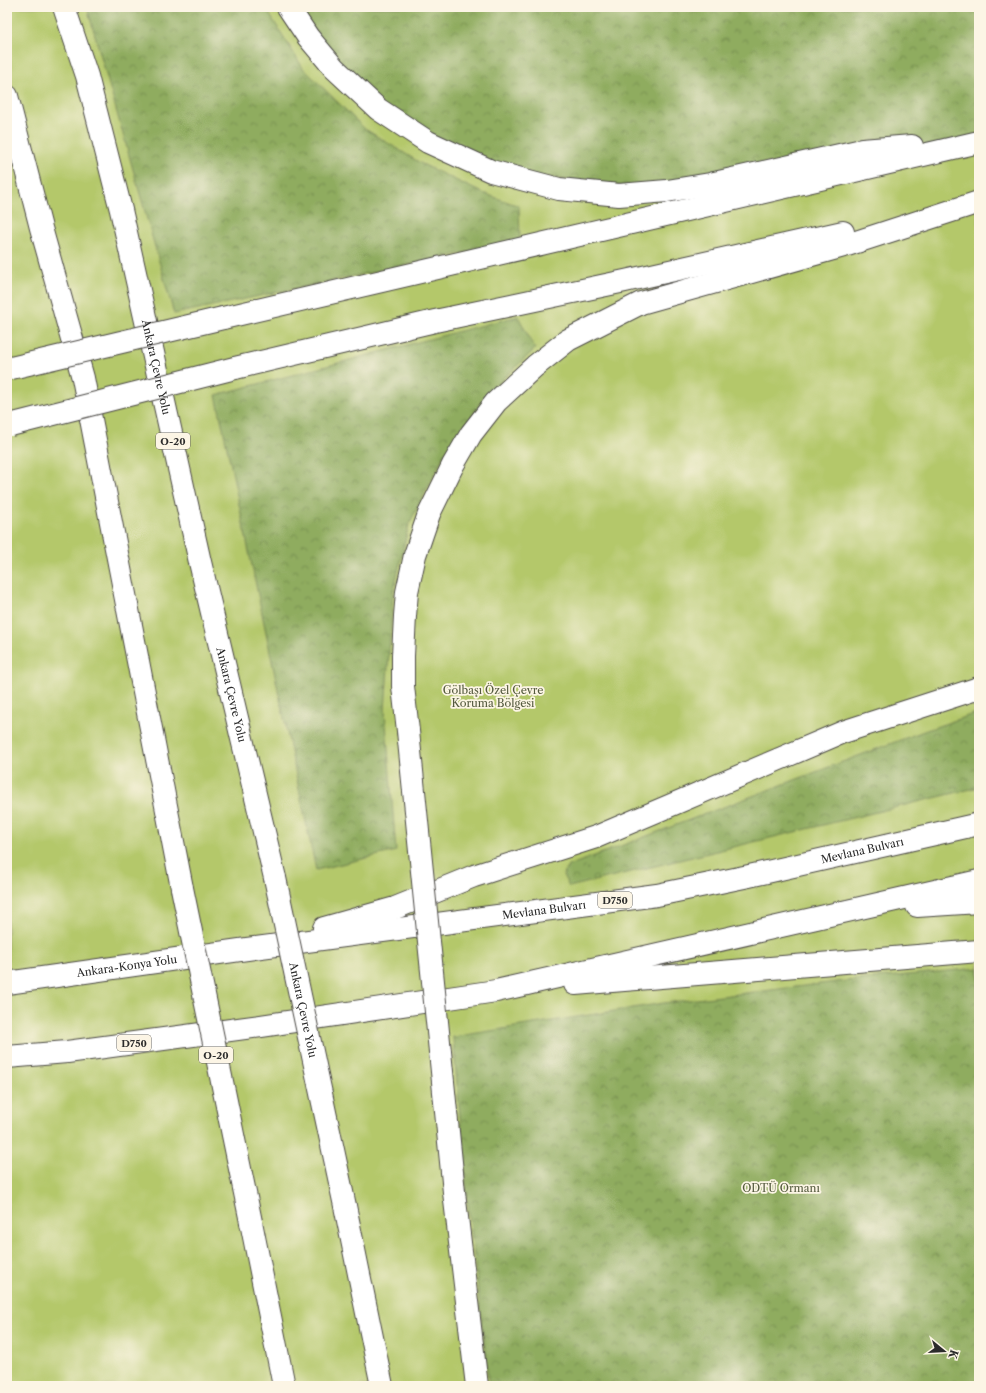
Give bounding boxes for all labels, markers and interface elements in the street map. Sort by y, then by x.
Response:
street label: Ankara Çevre Yolu [139,317,174,416]
road number: O-20 [156,433,190,449]
street label: Ankara Çevre Yolu [213,645,250,744]
park label: Gölbaşı Özel Çevre Koruma Bölgesi [443,682,543,710]
street label: Mevlana Bulvarı [820,834,906,867]
road number: D750 [598,892,632,908]
street label: Mevlana Bulvarı [501,897,587,922]
street label: Ankara-Konya Yolu [75,952,178,980]
street label: Ankara Çevre Yolu [286,960,320,1059]
road number: D750 [117,1035,151,1051]
road number: O-20 [199,1047,233,1063]
park label: ODTÜ Ormanı [742,1180,820,1195]
north arrow [924,1331,964,1371]
text: K [945,1348,962,1362]

